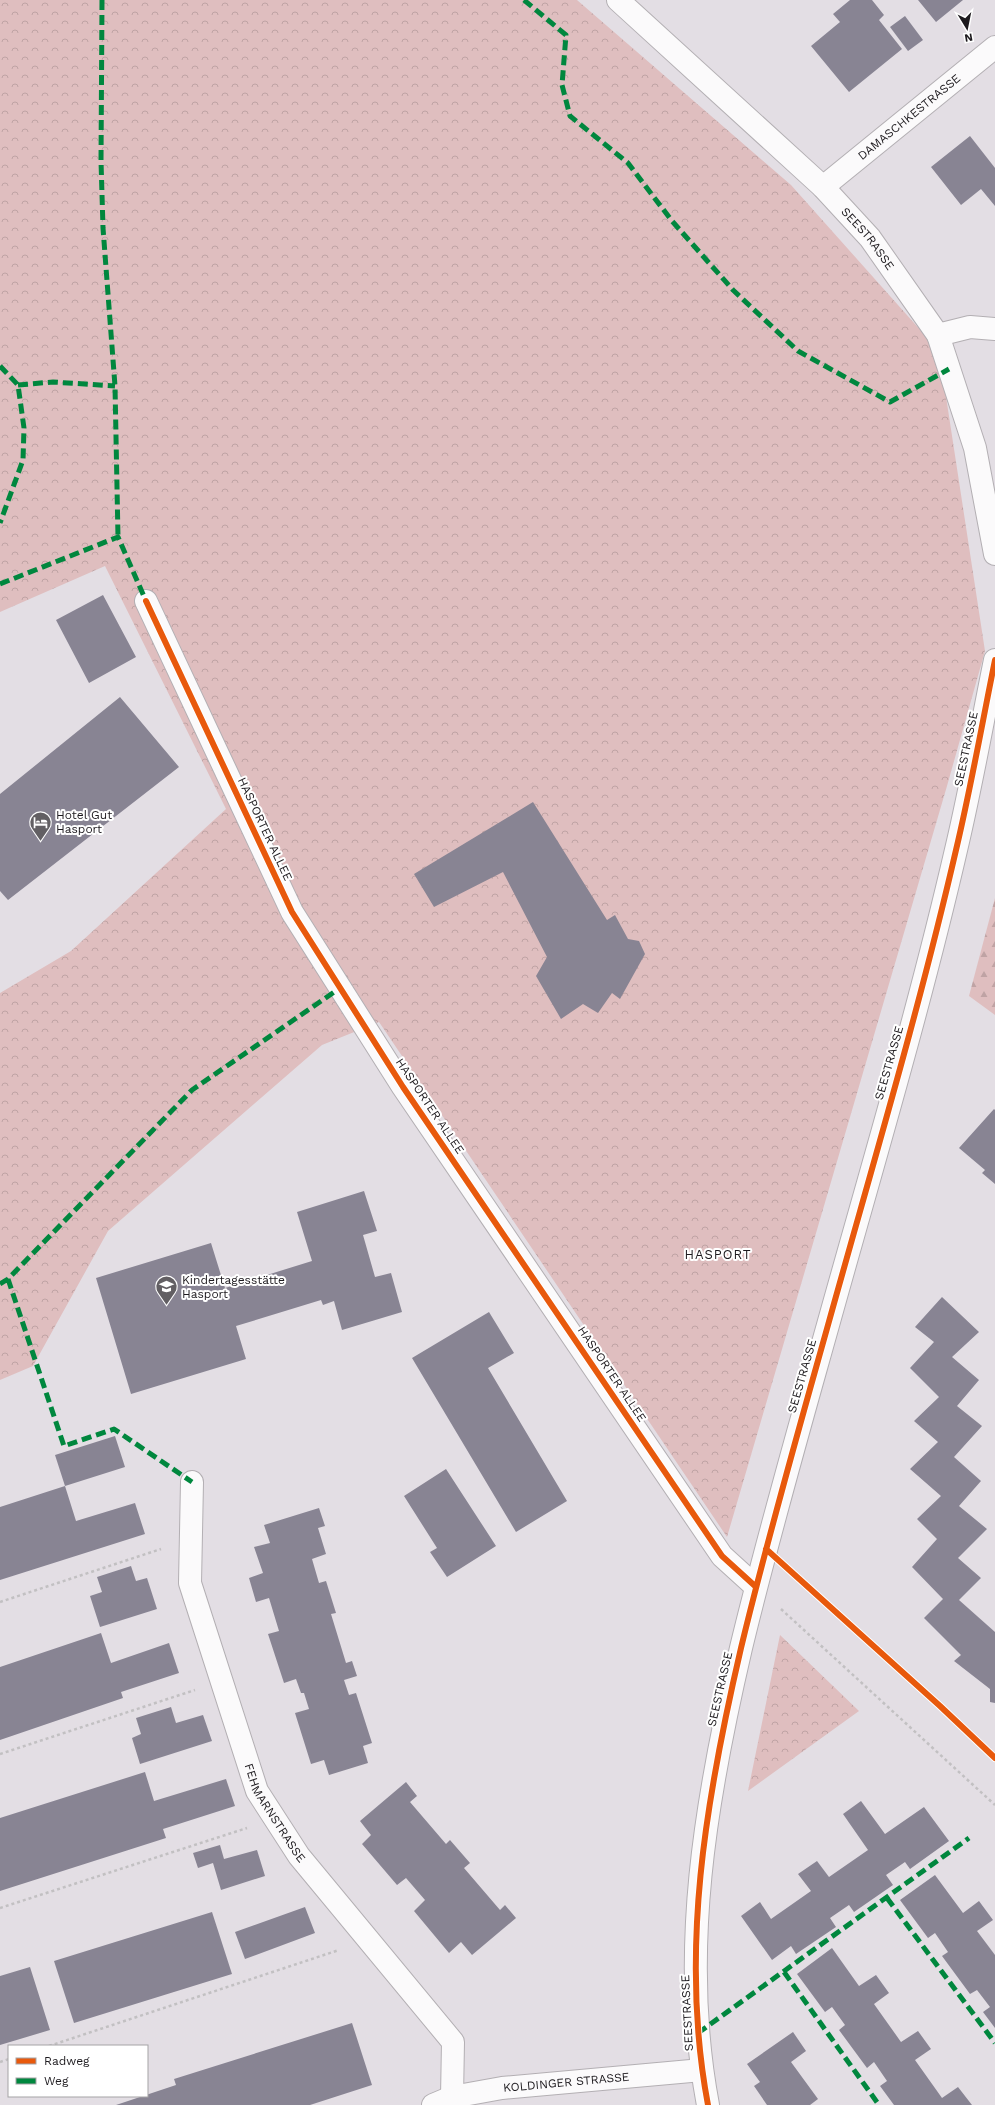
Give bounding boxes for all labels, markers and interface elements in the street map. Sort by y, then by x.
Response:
north arrow [947,8,987,48]
text: N [964,30,974,44]
street label: DAMASCHKESTRASSE [855,71,963,163]
street label: SEESTRASSE [838,205,897,273]
street label: SEESTRASSE [951,710,981,788]
street label: HASPORTER ALLEE [235,775,295,883]
place label: Hotel Gut Hasport [56,808,112,836]
hotel icon: Hotel Gut Hasport [28,809,54,842]
street label: SEESTRASSE [872,1024,906,1102]
street label: HASPORTER ALLEE [393,1055,467,1157]
district label: HASPORT [684,1247,752,1262]
place label: Kindertagesstätte Hasport [182,1273,285,1301]
school or university icon: Kindertagesstätte Hasport [154,1274,180,1307]
street label: HASPORTER ALLEE [575,1323,649,1425]
street label: SEESTRASSE [785,1337,819,1415]
street label: SEESTRASSE [705,1650,735,1728]
street label: FEHMARNSTRASSE [242,1762,309,1865]
street label: SEESTRASSE [678,1974,696,2052]
legend [8,2045,148,2097]
text: Radweg [44,2054,90,2068]
street label: KOLDINGER STRASSE [503,2070,630,2095]
text: Weg [44,2074,69,2088]

